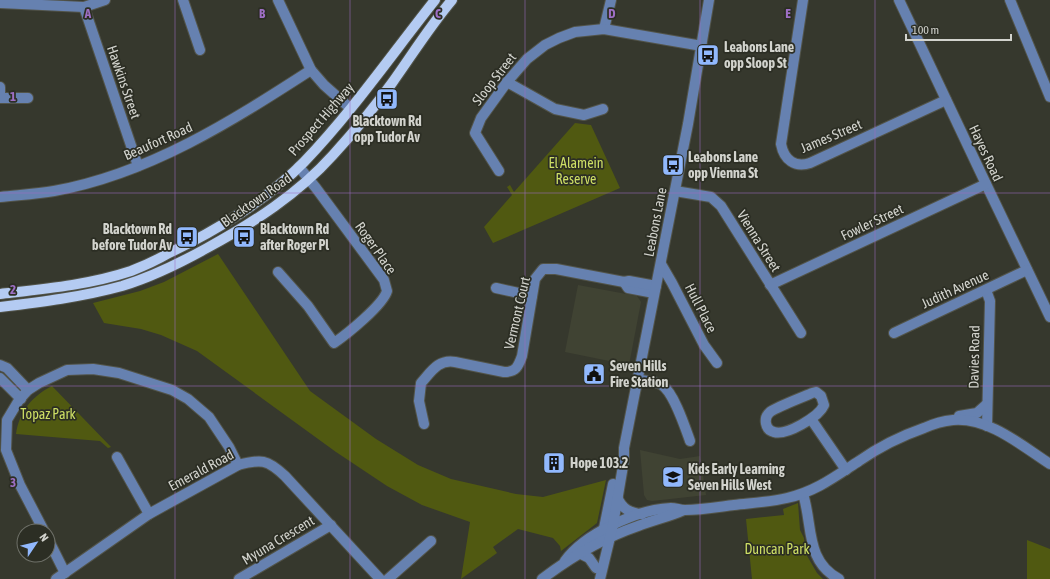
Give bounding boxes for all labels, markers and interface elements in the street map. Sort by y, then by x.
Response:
text: A [84,6,92,21]
text: B [259,6,266,21]
text: C [435,6,441,21]
text: D [608,6,616,21]
text: E [785,6,791,21]
scale bar [906,16,1011,42]
text: 100 m [912,23,939,37]
place label: Leabons Lane opp Sloop St [724,39,794,71]
bus stop icon: Leabons Lane opp Sloop St [695,42,721,68]
street label: Hawkins Street [104,43,144,121]
street label: Sloop Street [469,50,519,108]
street label: Prospect Highway [285,79,357,159]
bus stop icon: Blacktown Rd opp Tudor Av [374,86,400,112]
text: 1 [10,89,16,104]
place label: Blacktown Rd opp Tudor Av [352,113,422,145]
street label: James Street [798,116,864,156]
street label: Beaufort Road [121,119,195,163]
street label: Hayes Road [966,122,1006,184]
place label: Leabons Lane opp Vienna St [688,149,758,181]
bus stop icon: Leabons Lane opp Vienna St [660,152,686,178]
park label: El Alamein Reserve [548,155,604,187]
street label: Blacktown Road [218,170,294,230]
street label: Leabons Lane [640,186,670,258]
street label: Fowler Street [838,201,906,243]
street label: Vienna Street [734,207,784,275]
street label: Roger Place [352,219,400,277]
place label: Blacktown Rd before Tudor Av [92,221,172,253]
place label: Blacktown Rd after Roger Pl [260,221,330,253]
bus stop icon: Blacktown Rd before Tudor Av [174,224,200,250]
bus stop icon: Blacktown Rd after Roger Pl [231,224,257,250]
street label: Judith Avenue [919,266,991,312]
street label: Vermont Court [501,275,533,351]
street label: Hull Place [682,281,720,335]
text: 2 [10,282,16,297]
street label: Davies Road [965,325,983,389]
place label: Seven Hills Fire Station [610,358,669,390]
public building icon: Seven Hills Fire Station [581,361,607,387]
park label: Topaz Park [20,406,76,422]
street label: Emerald Road [166,446,236,494]
building icon: Hope 103.2 [541,450,567,476]
place label: Hope 103.2 [570,455,629,471]
place label: Kids Early Learning Seven Hills West [688,461,786,493]
school or university icon: Kids Early Learning Seven Hills West [660,464,686,490]
text: 3 [10,475,16,490]
street label: Myuna Crescent [239,512,317,568]
north arrow [16,523,56,563]
text: N [37,531,51,543]
park label: Duncan Park [744,541,810,557]

